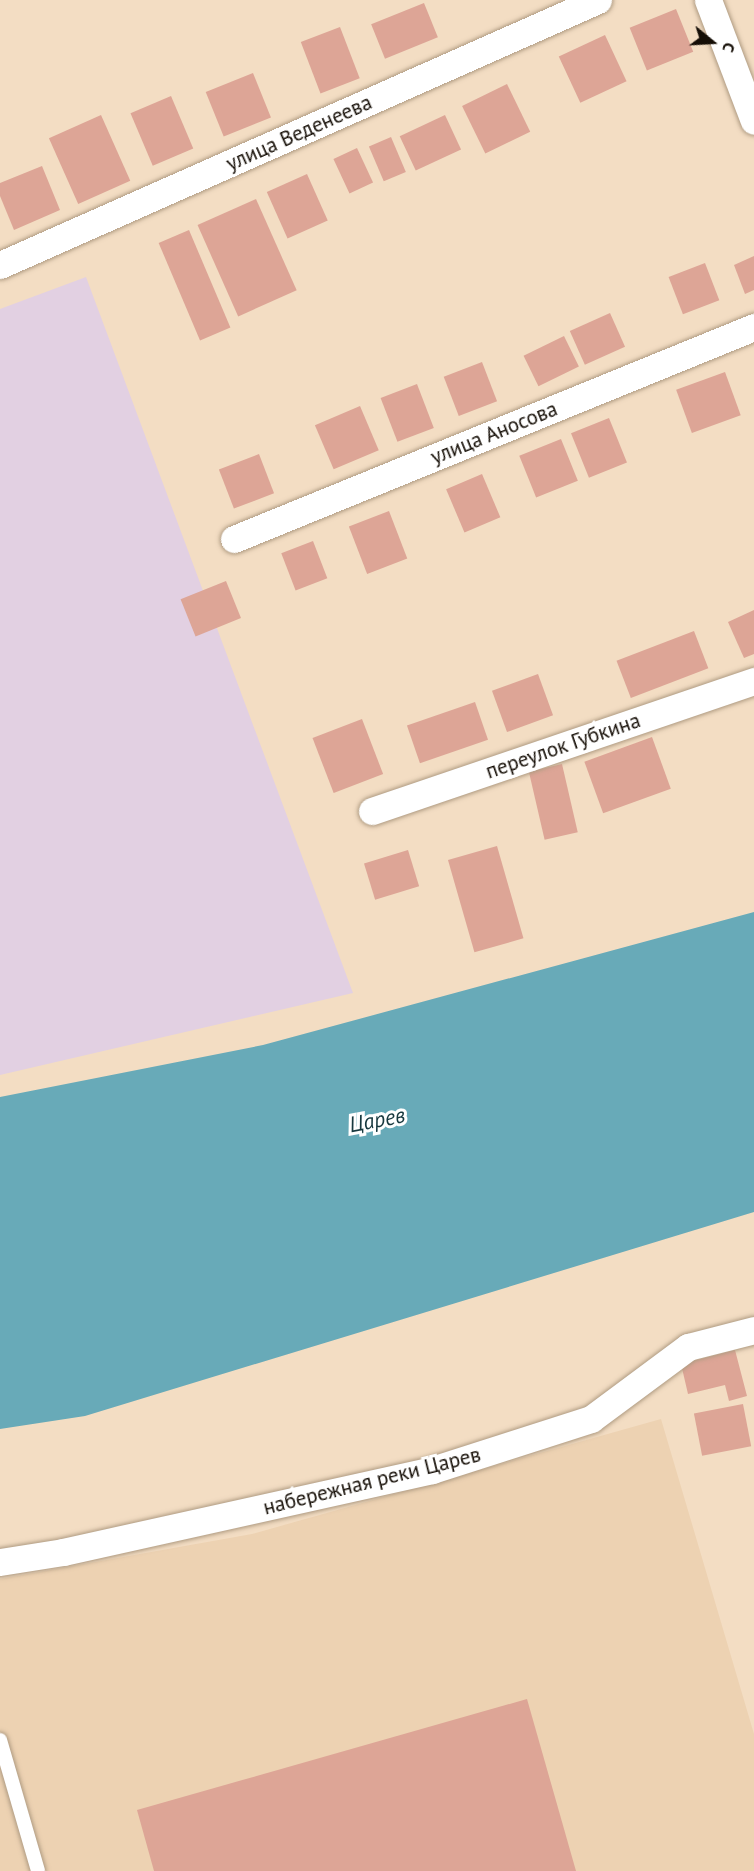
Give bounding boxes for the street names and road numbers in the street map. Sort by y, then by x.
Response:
street label: улица Веденеева [222,90,376,176]
street label: улица Аносова [427,396,561,470]
street label: переулок Губкина [482,708,644,784]
street label: набережная реки Царев [261,1442,483,1520]

